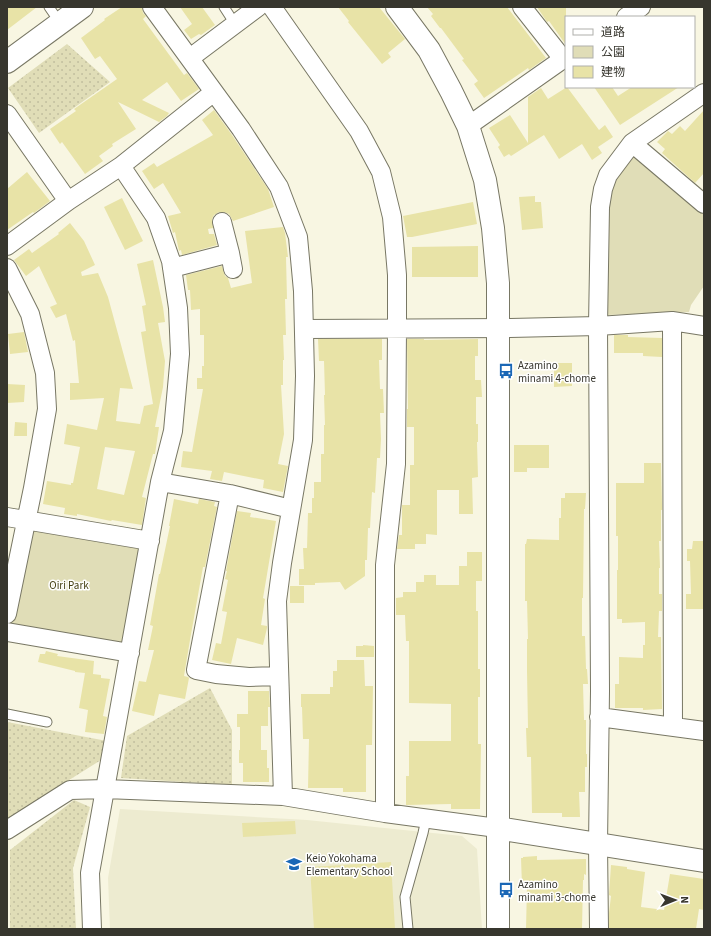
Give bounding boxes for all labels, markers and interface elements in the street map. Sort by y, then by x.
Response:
legend [565,16,695,88]
text: 道路 [601,24,625,41]
text: 公園 [601,44,625,61]
text: 建物 [601,64,625,81]
place label: Azamino minami 4-chome [518,358,596,386]
bus stop icon: Azamino minami 4-chome [497,362,515,380]
park label: Oiri Park [49,578,89,593]
place label: Keio Yokohama Elementary School [306,851,393,879]
school or university icon: Keio Yokohama Elementary School [285,855,303,873]
place label: Azamino minami 3-chome [518,877,596,905]
north arrow [655,880,695,920]
bus stop icon: Azamino minami 3-chome [497,881,515,899]
text: N [677,896,692,904]

